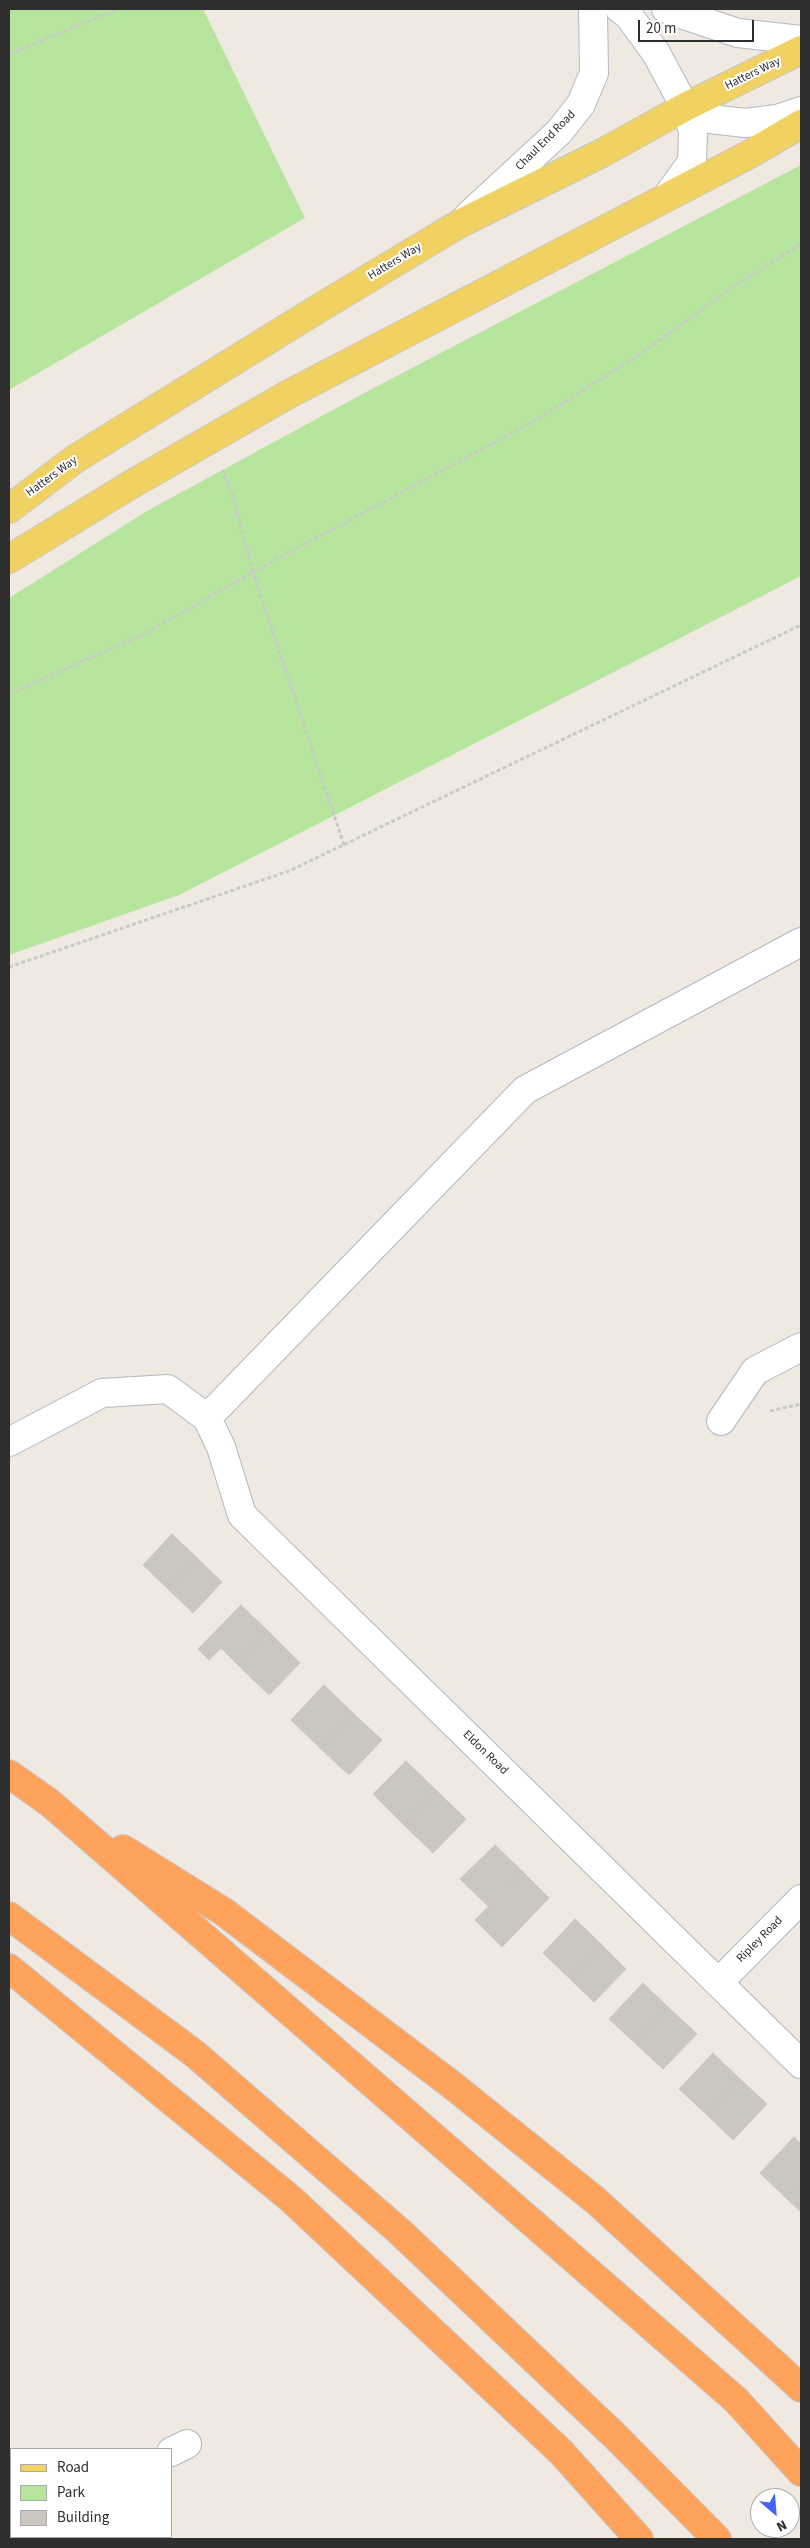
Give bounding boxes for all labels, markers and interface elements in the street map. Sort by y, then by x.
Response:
scale bar [640,10,756,42]
text: 20 m [646,18,676,39]
street label: Hatters Way [723,54,783,94]
street label: Chaul End Road [513,108,579,174]
street label: Hatters Way [366,240,424,284]
street label: Hatters Way [24,454,80,500]
street label: Eldon Road [459,1728,511,1778]
street label: Ripley Road [734,1914,786,1966]
legend [10,2448,172,2538]
text: Road [57,2457,89,2478]
text: Park [57,2482,85,2503]
north arrow [750,2488,800,2538]
text: Building [57,2507,109,2528]
text: N [773,2514,790,2536]

